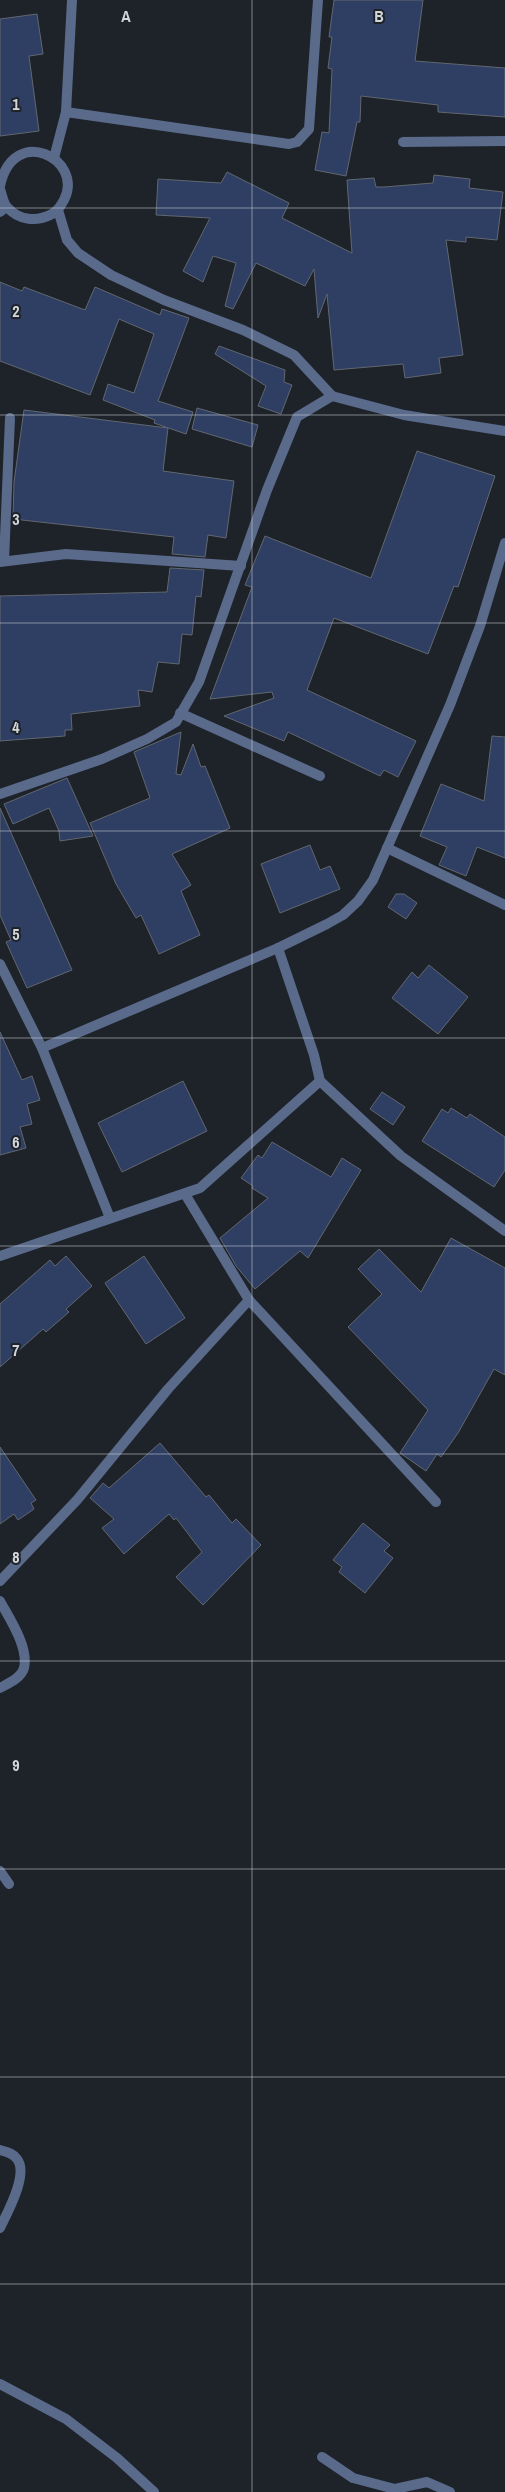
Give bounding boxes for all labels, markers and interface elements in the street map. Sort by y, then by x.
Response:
text: A [121,5,131,27]
text: B [374,5,384,27]
text: 1 [12,93,20,115]
text: 2 [12,300,20,322]
text: 3 [12,508,20,530]
text: 4 [12,716,20,738]
text: 5 [12,923,20,945]
text: 6 [12,1131,20,1153]
text: 7 [12,1339,20,1361]
text: 8 [12,1546,20,1568]
text: 9 [12,1754,20,1776]

